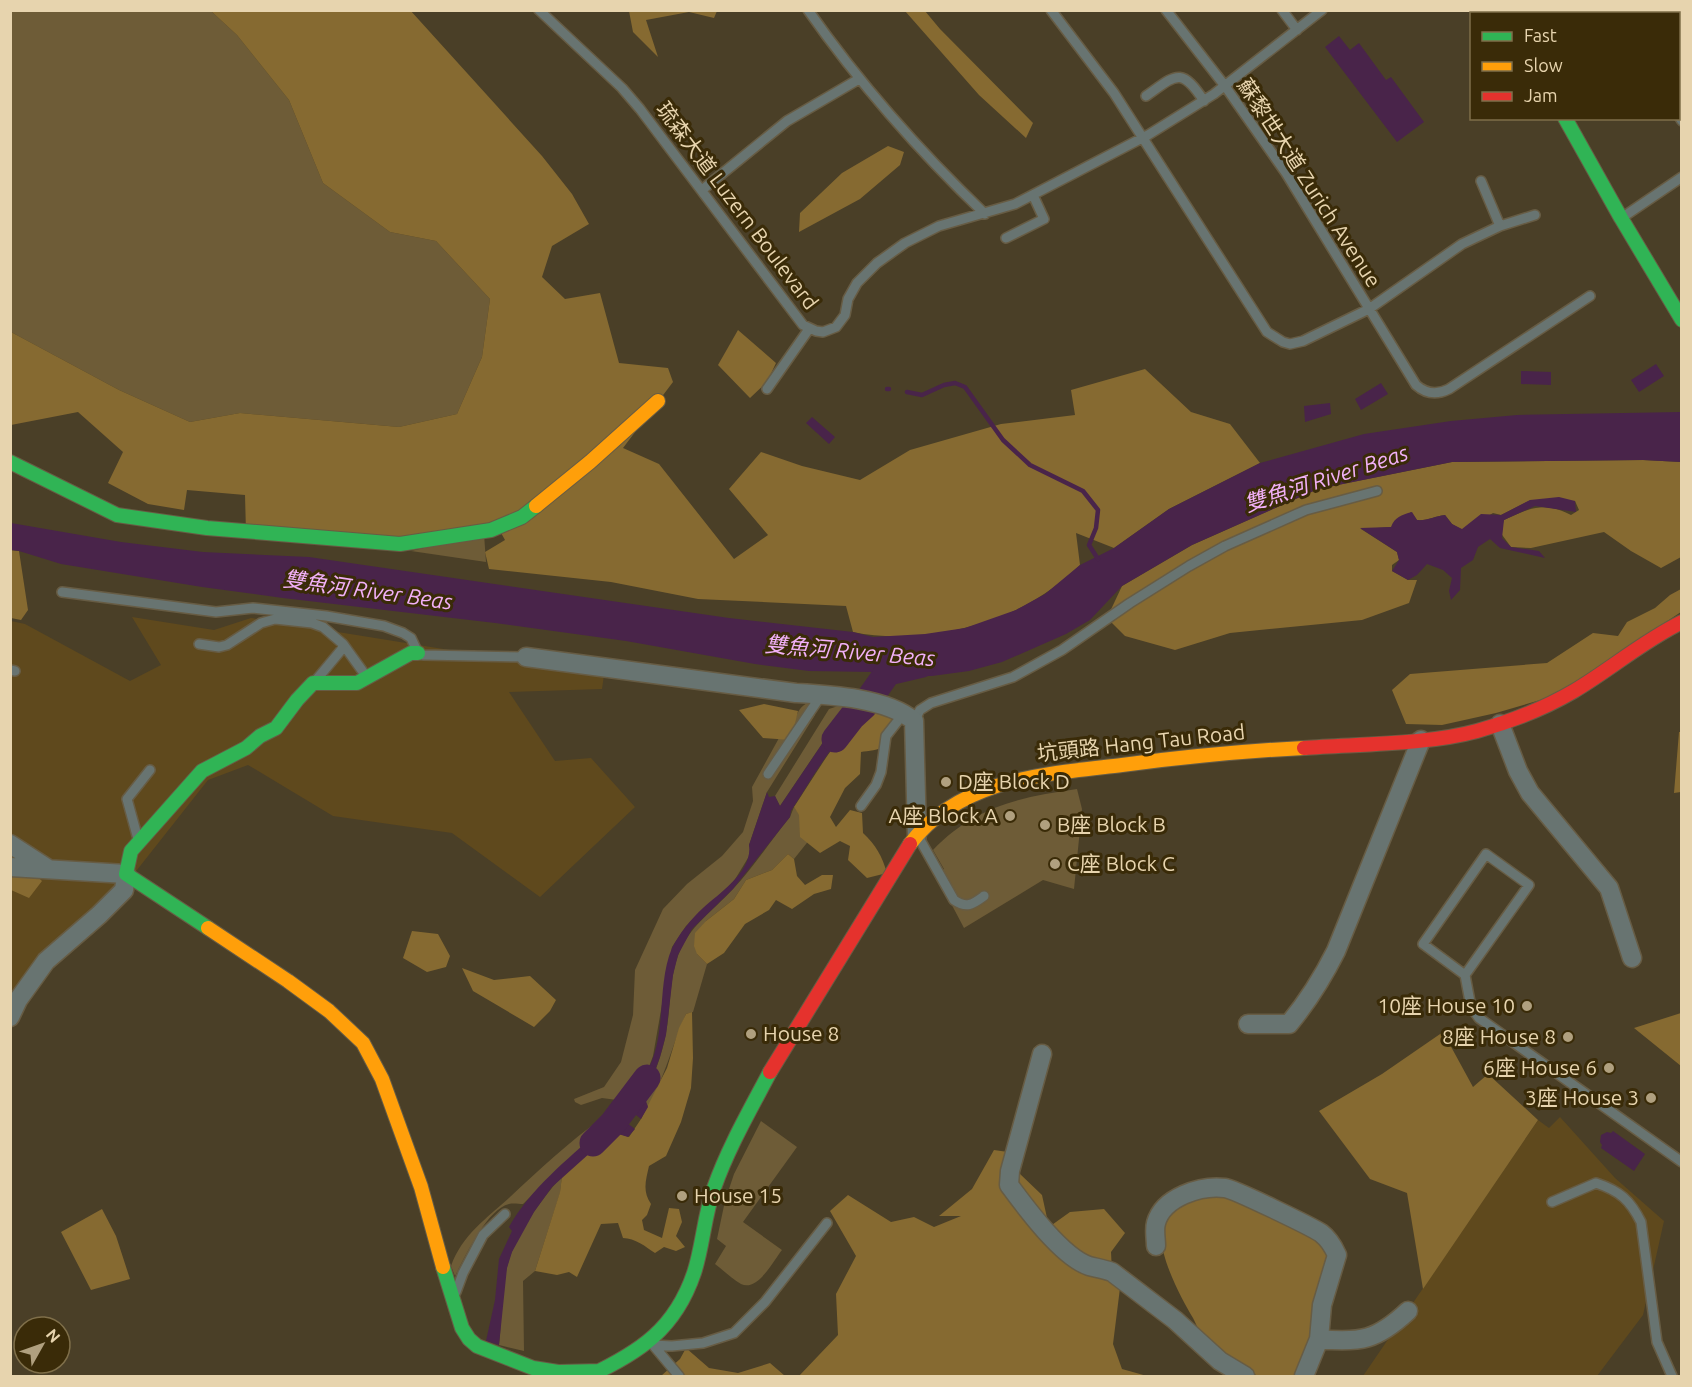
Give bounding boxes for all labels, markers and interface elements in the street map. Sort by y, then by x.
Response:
legend [1470,12,1680,120]
text: Fast [1524,25,1557,45]
text: Slow [1524,55,1563,75]
street label: 蘇黎世大道 Zurich Avenue [1233,74,1386,291]
text: Jam [1524,85,1558,105]
street label: 琉森大道 Luzern Boulevard [652,97,824,314]
water label: 雙魚河 River Beas [1241,439,1411,516]
water label: 雙魚河 River Beas [282,565,454,614]
water label: 雙魚河 River Beas [764,631,936,670]
street label: 坑頭路 Hang Tau Road [1036,719,1246,765]
place label: D座 Block D [958,769,1070,793]
marker: D座 Block D [939,775,953,789]
place label: A座 Block A [889,803,998,827]
marker: A座 Block A [1003,809,1017,823]
place label: B座 Block B [1057,812,1166,836]
marker: B座 Block B [1038,818,1052,832]
place label: C座 Block C [1067,851,1175,875]
marker: C座 Block C [1048,857,1062,871]
place label: 10座 House 10 [1377,993,1515,1017]
marker: 10座 House 10 [1520,999,1534,1013]
place label: House 8 [763,1021,839,1045]
place label: 8座 House 8 [1442,1024,1556,1048]
marker: House 8 [744,1027,758,1041]
marker: 8座 House 8 [1561,1030,1575,1044]
place label: 6座 House 6 [1483,1055,1597,1079]
marker: 6座 House 6 [1602,1061,1616,1075]
place label: 3座 House 3 [1525,1085,1639,1109]
marker: 3座 House 3 [1644,1091,1658,1105]
place label: House 15 [694,1183,782,1207]
marker: House 15 [675,1189,689,1203]
north arrow [12,1315,72,1375]
text: N [43,1325,64,1346]

